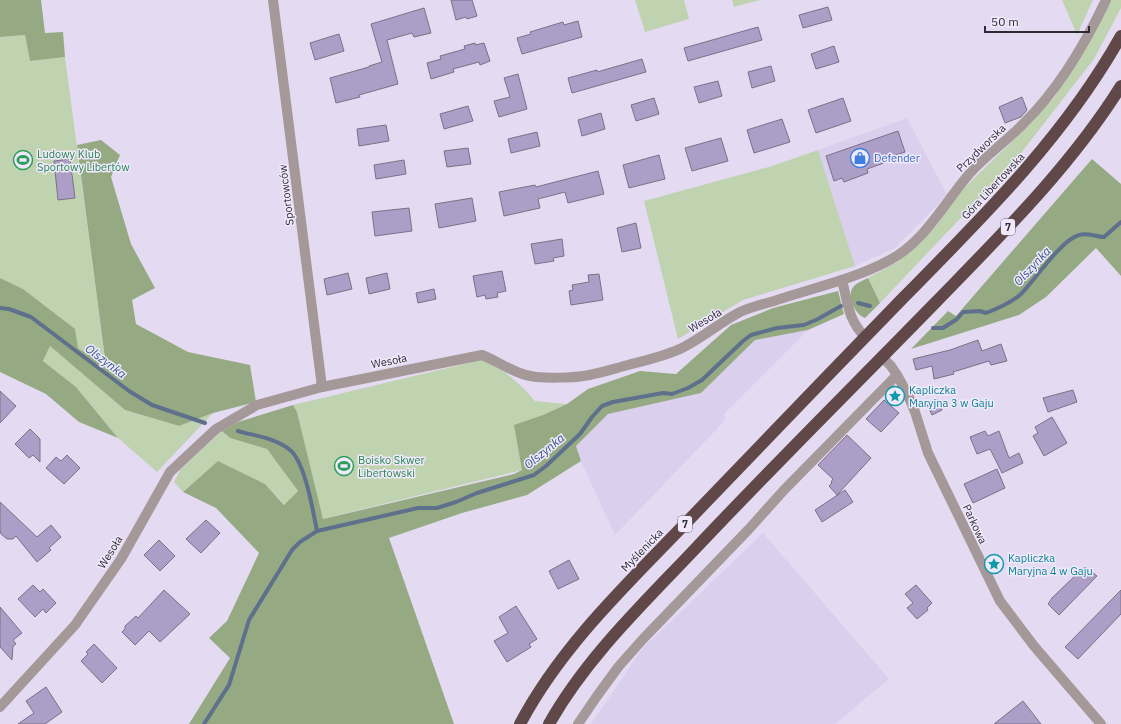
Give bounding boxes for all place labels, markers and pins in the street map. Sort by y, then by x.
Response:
place label: Ludowy Klub Sportowy Libertów [37,147,130,174]
shop icon: Defender [849,147,871,169]
sports icon: Ludowy Klub Sportowy Libertów [12,149,34,171]
place label: Defender [874,151,920,165]
place label: Kapliczka Maryjna 3 w Gaju [909,383,994,410]
place icon: Kapliczka Maryjna 3 w Gaju [884,385,906,407]
place label: Boisko Skwer Libertowski [358,453,424,480]
sports icon: Boisko Skwer Libertowski [333,455,355,477]
place label: Kapliczka Maryjna 4 w Gaju [1008,551,1093,578]
place icon: Kapliczka Maryjna 4 w Gaju [983,553,1005,575]

